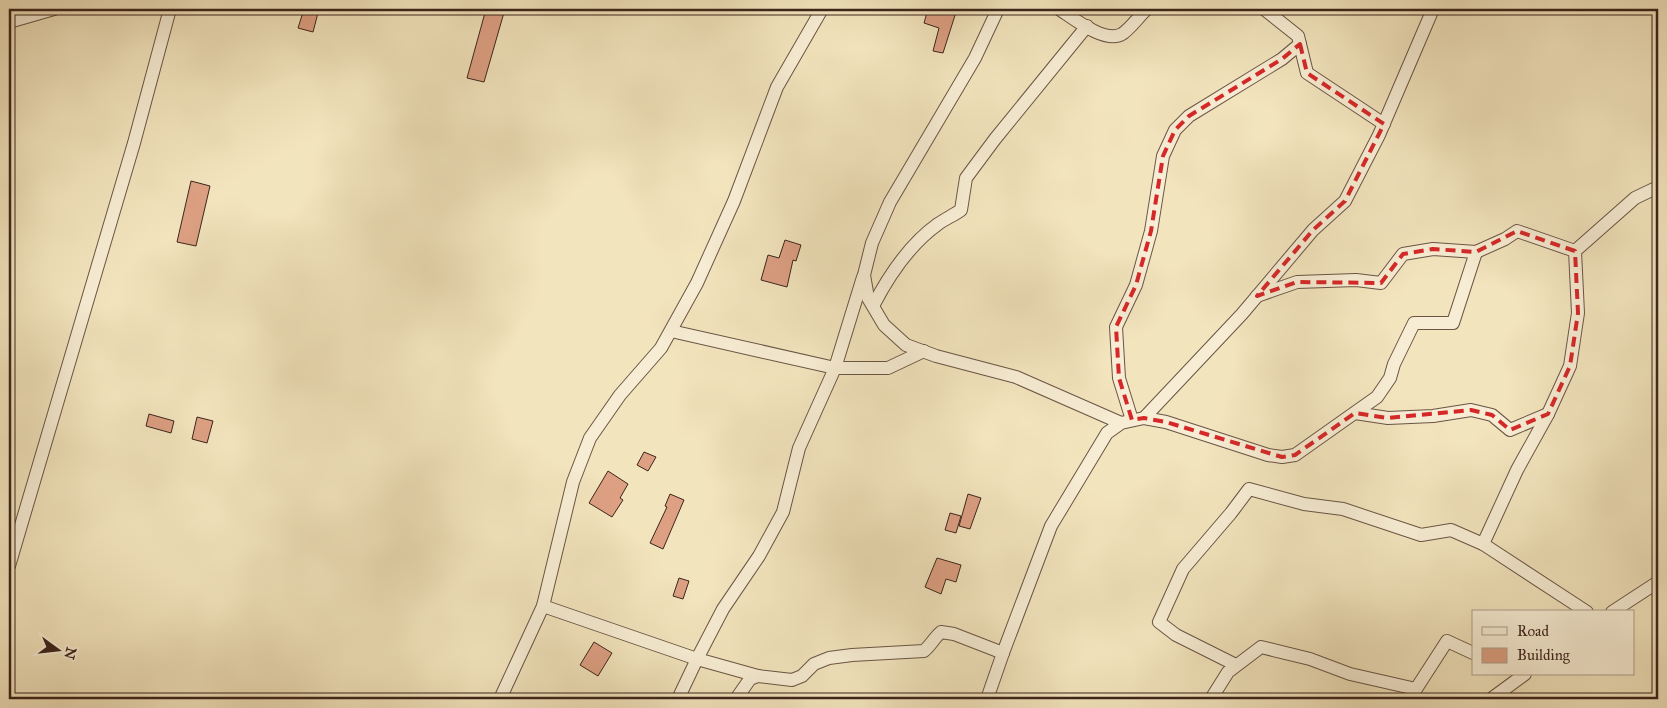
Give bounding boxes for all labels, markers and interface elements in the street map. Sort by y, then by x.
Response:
legend [1472,610,1634,676]
text: Road [1517,622,1549,640]
north arrow [32,626,82,676]
text: N [60,645,80,661]
text: Building [1517,646,1571,664]

